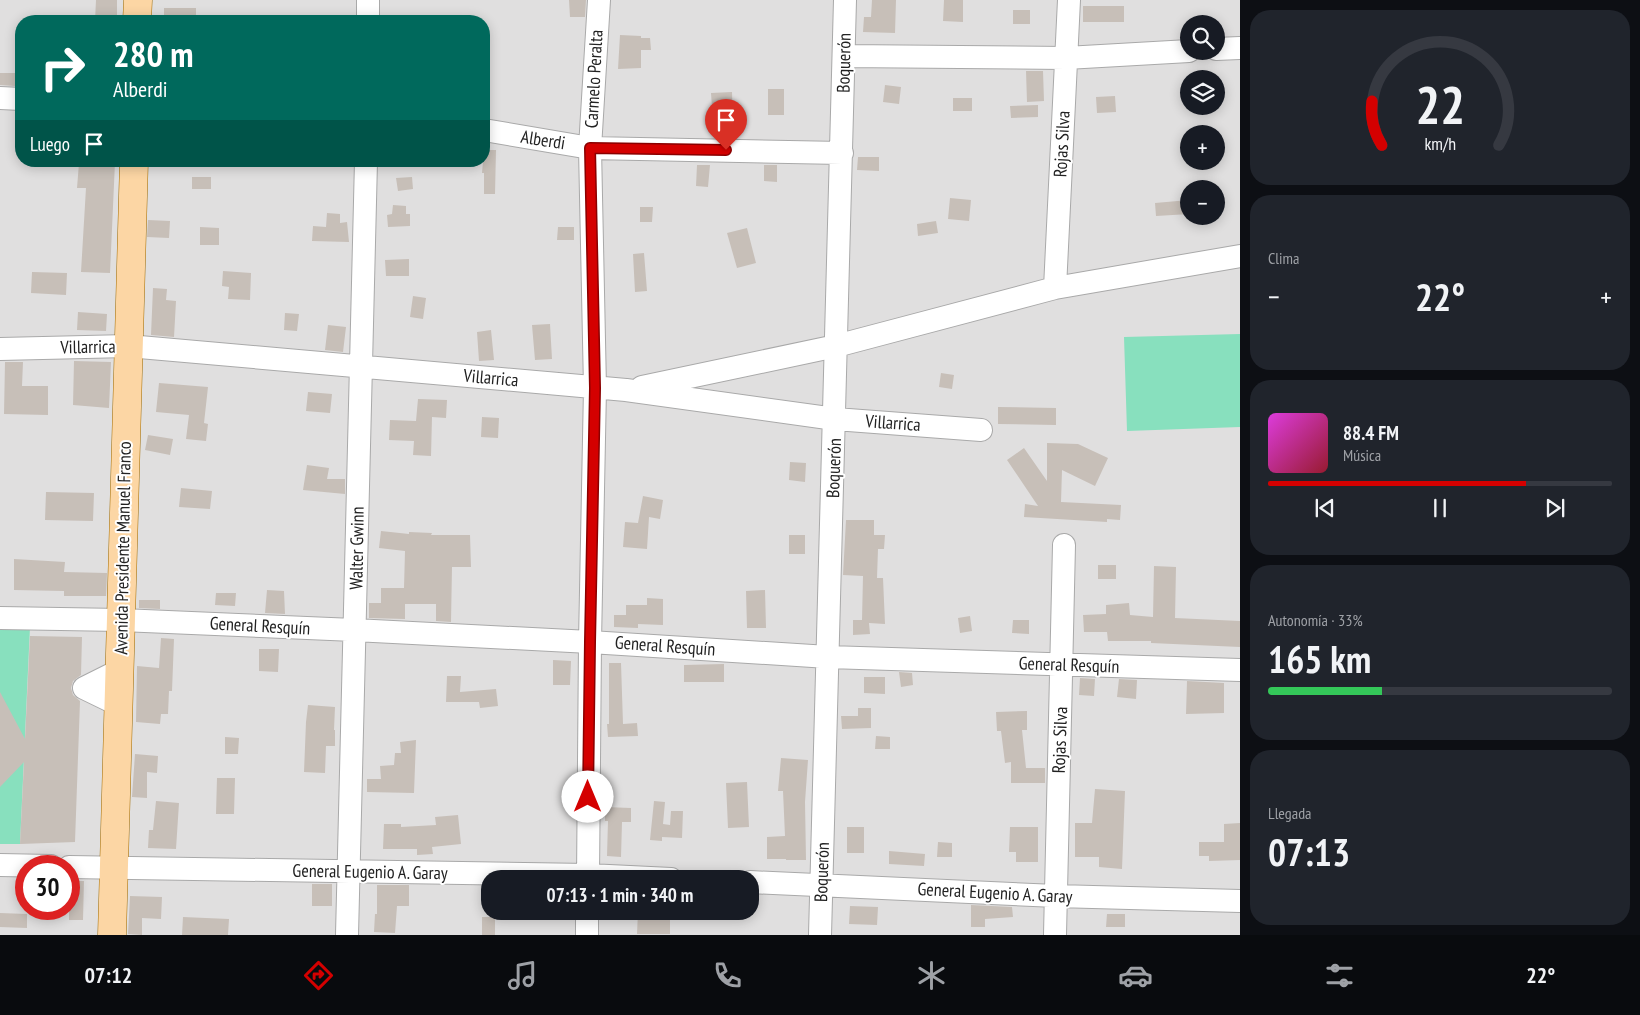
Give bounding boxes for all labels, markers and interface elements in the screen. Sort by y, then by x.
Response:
map controls [1180,15,1225,225]
button: search [1180,15,1225,60]
street label: Carmelo Peralta [579,29,608,129]
text: 280 m [113,31,194,77]
street label: Boquerón [831,33,856,93]
icon: right [30,35,95,100]
button: layers [1180,70,1225,115]
text: 22 [1415,71,1465,138]
text: Alberdi [113,75,168,103]
pin [705,99,747,150]
icon: arrive [712,106,740,134]
street label: Rojas Silva [1048,110,1075,178]
street label: Alberdi [519,125,567,154]
button: + [1180,125,1225,170]
icon: arrive [80,130,108,158]
text: Luego [30,132,70,156]
text: km/h [1424,132,1456,155]
button: − [1180,180,1225,225]
text: Clima [1268,248,1299,268]
text: 22° [1415,272,1465,321]
text: − [1268,278,1280,315]
text: + [1600,278,1612,315]
street label: Villarrica [59,335,116,358]
street label: Villarrica [462,364,520,391]
street label: Villarrica [864,409,921,436]
text: 88.4 FM [1343,421,1399,445]
street label: Boquerón [821,438,846,498]
street label: Avenida Presidente Manuel Franco [109,441,136,655]
text: Música [1343,445,1381,465]
icon: previous [1311,494,1339,522]
icon: pause [1426,494,1454,522]
icon: next [1541,494,1569,522]
street label: Walter Gwinn [344,506,369,590]
text: Autonomía · 33% [1268,610,1363,630]
street label: General Resquín [209,611,311,640]
street label: General Resquín [614,631,716,660]
text: 165 km [1268,634,1371,683]
street label: General Resquín [1018,651,1120,678]
street label: Rojas Silva [1047,706,1072,774]
position arrow [561,770,613,822]
text: Llegada [1268,803,1312,823]
text: 07:13 [1268,827,1350,876]
street label: Boquerón [809,842,834,902]
speed limit sign: 30 [15,855,80,920]
street label: General Eugenio A. Garay [292,859,448,884]
street label: General Eugenio A. Garay [917,877,1073,908]
text: 07:13 · 1 min · 340 m [547,883,693,907]
icon: directions [301,958,336,993]
icon: music [505,958,540,993]
icon: phone [710,958,745,993]
icon: climate [914,958,949,993]
icon: car [1118,958,1153,993]
icon: filters [1322,958,1357,993]
text: 07:12 [85,961,132,989]
text: 22° [1526,961,1555,989]

